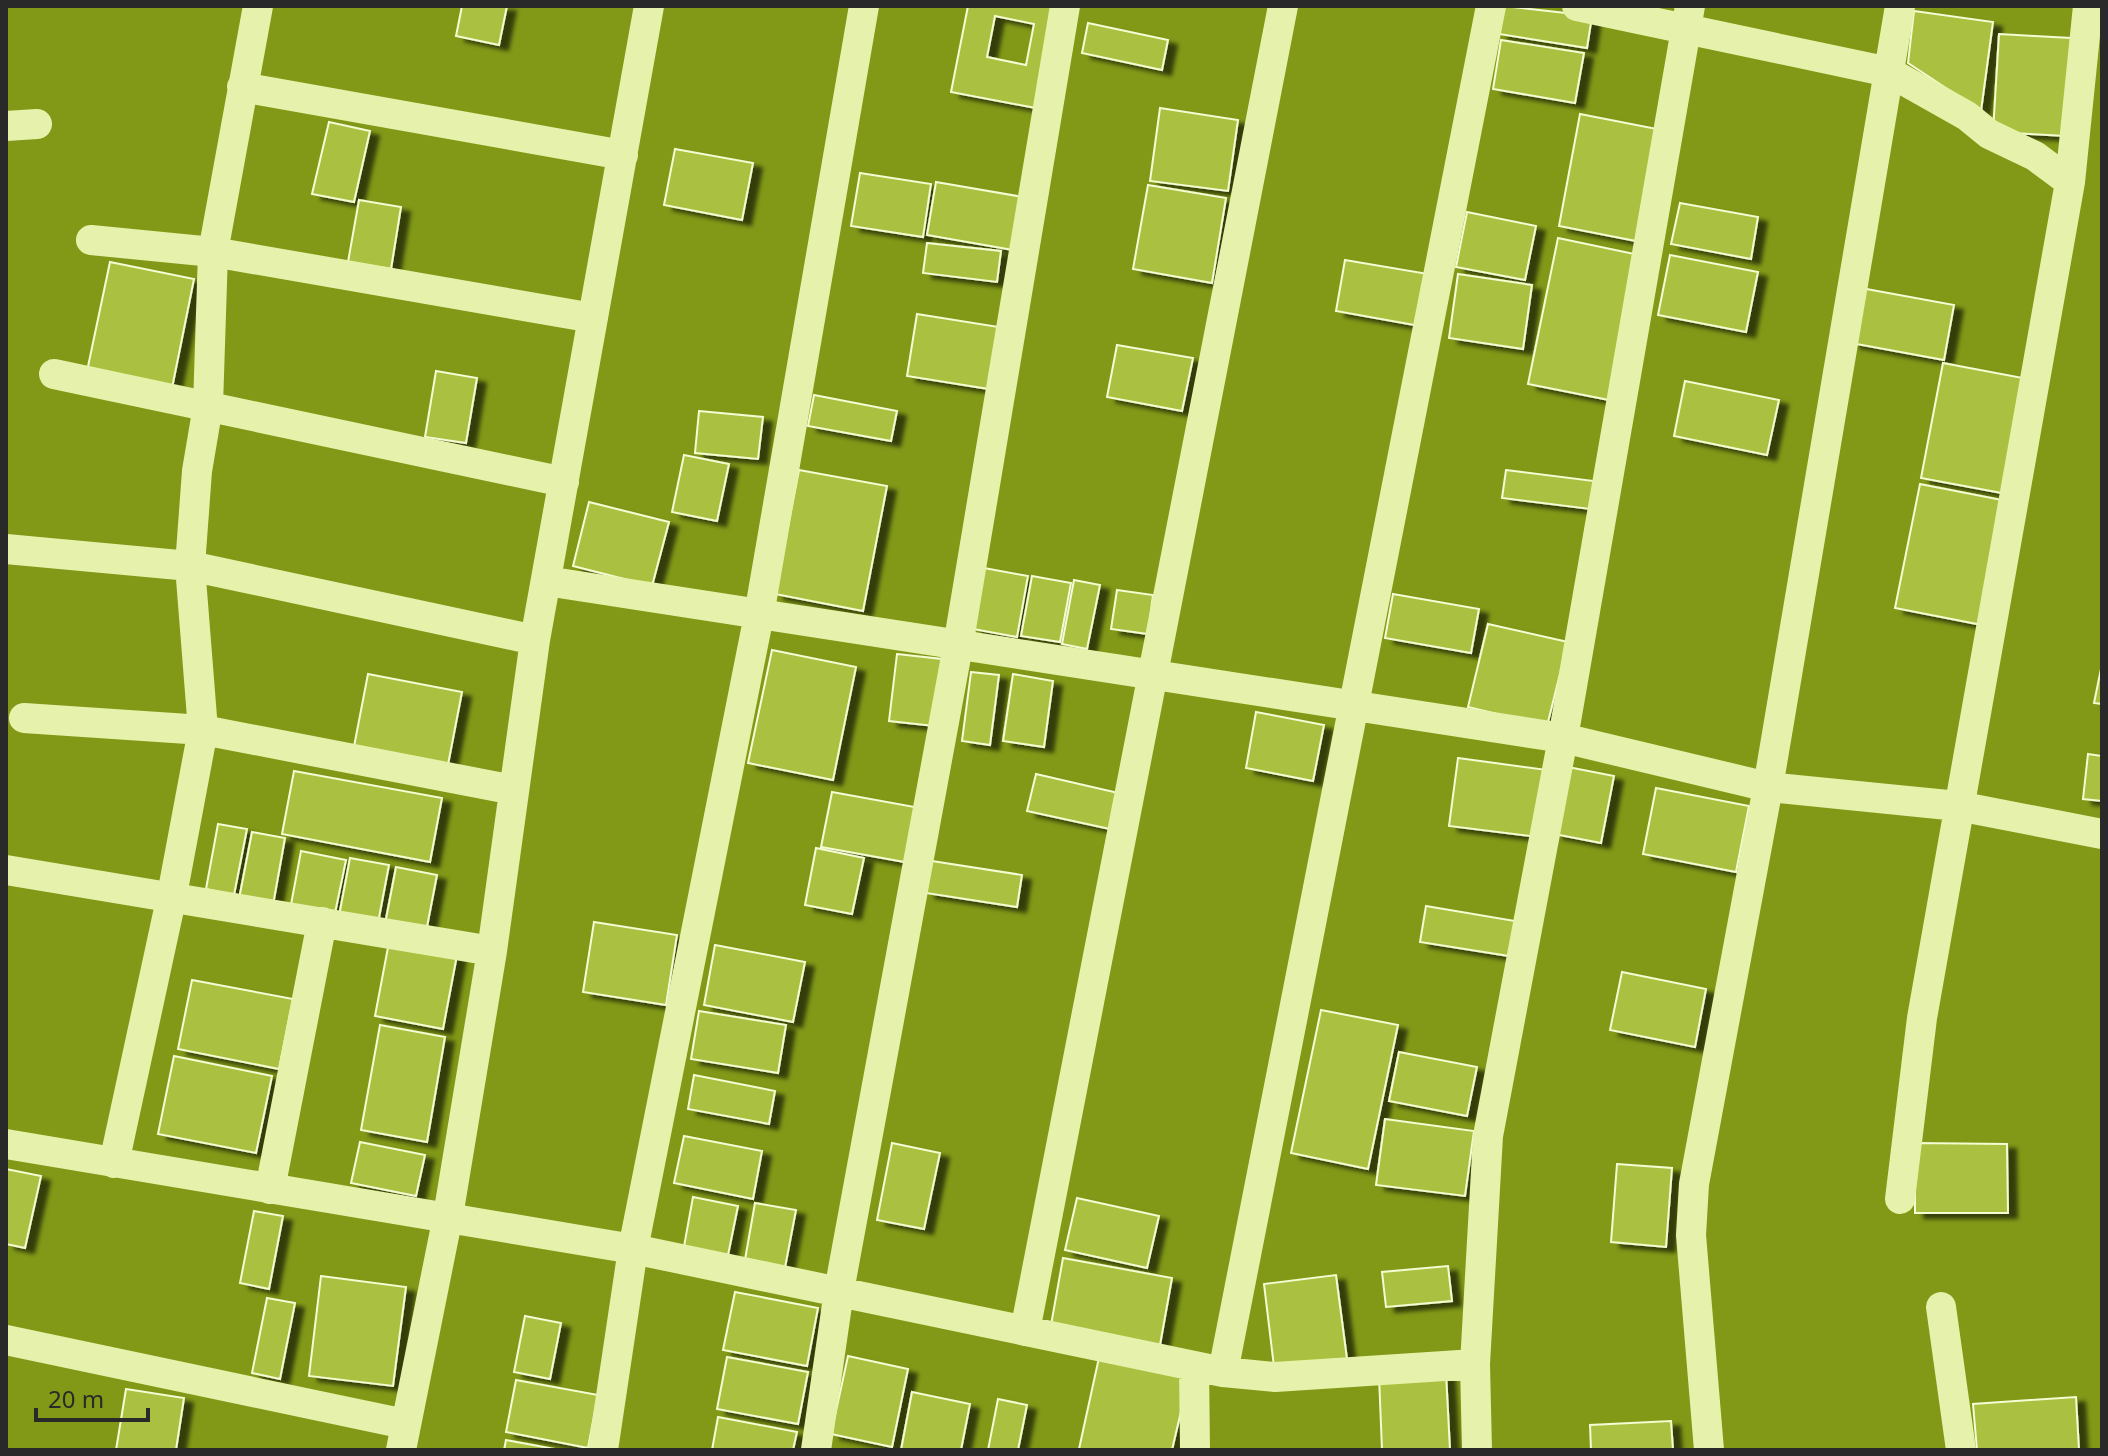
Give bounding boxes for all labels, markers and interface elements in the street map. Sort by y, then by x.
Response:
scale bar [36,1372,148,1422]
text: 20 m [48,1382,104,1415]

